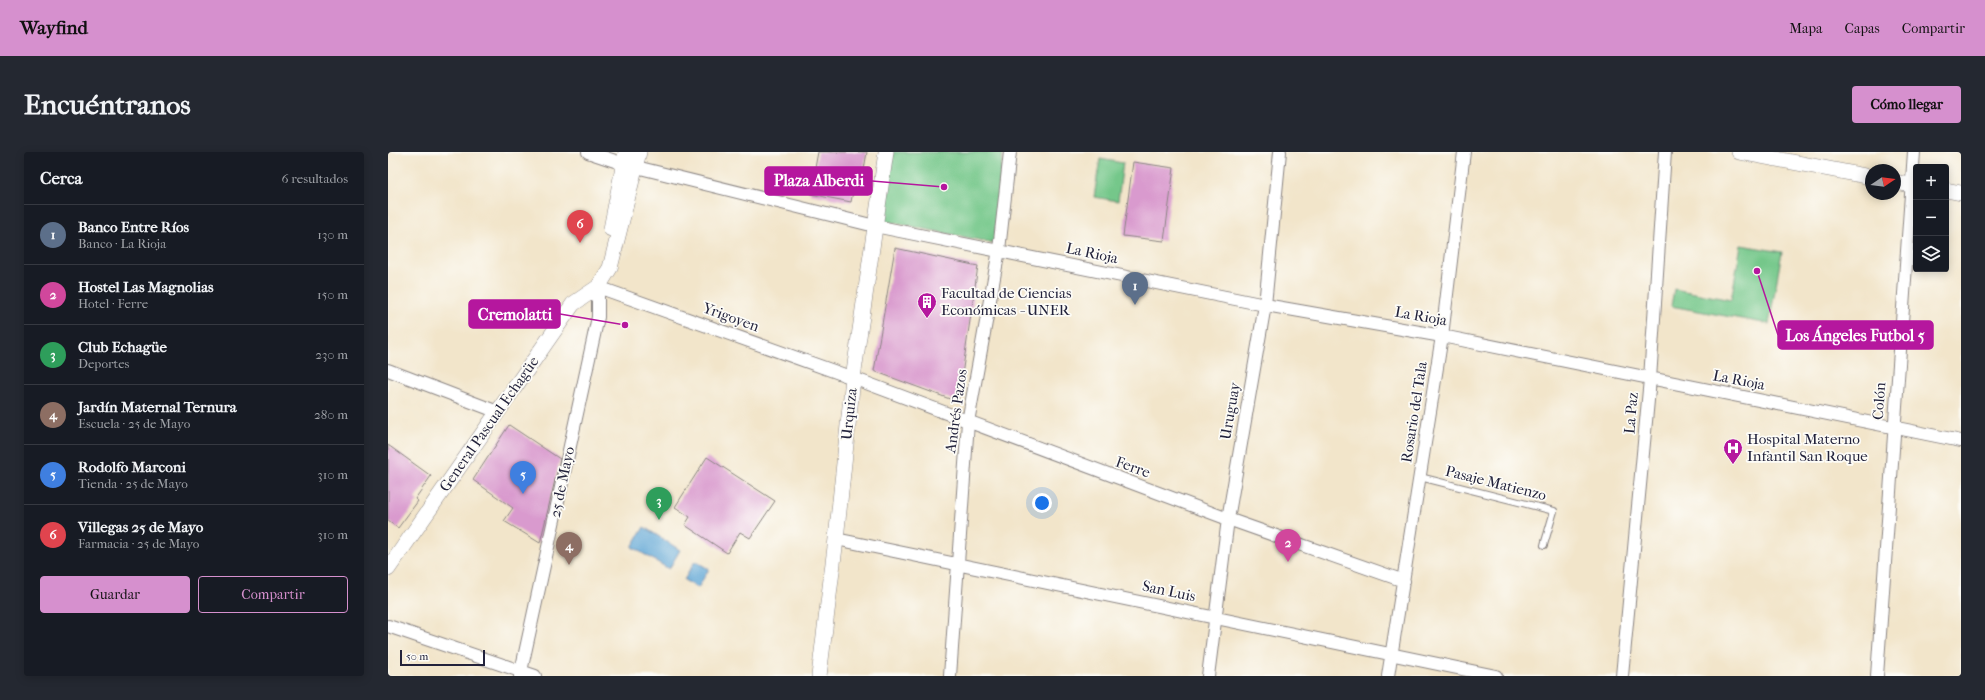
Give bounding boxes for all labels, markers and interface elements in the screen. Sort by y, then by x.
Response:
text: Wayfind [20,17,88,39]
text: Mapa [1789,20,1823,37]
text: Capas [1845,20,1880,37]
text: Compartir [1902,20,1965,37]
button: Cómo llegar [1852,86,1961,123]
text: Encuéntranos [24,88,191,121]
north arrow [1865,164,1901,200]
map controls [1913,164,1949,272]
button: + [1913,164,1949,200]
callout: Plaza Alberdi [765,167,872,195]
text: Cerca [40,168,82,188]
text: 6 resultados [281,171,348,186]
text: Plaza Alberdi [774,171,864,190]
button: − [1913,200,1949,236]
pin: 6 [567,210,593,243]
text: Banco Entre Ríos [78,218,189,236]
text: 1 [51,227,55,242]
text: 130 m [317,227,348,242]
text: Banco · La Rioja [78,236,166,251]
button: layers [1913,236,1949,272]
street label: La Rioja [1064,239,1121,268]
pin: 1 [1122,272,1148,305]
text: Hostel Las Magnolias [78,278,214,296]
place label: Facultad de Ciencias Económicas - UNER [941,284,1072,319]
text: 2 [50,287,56,302]
text: 150 m [317,287,348,302]
building icon: Facultad de Ciencias Económicas - UNER [916,291,938,319]
text: Hotel · Ferre [78,296,148,311]
street label: Yrigoyen [699,298,762,336]
callout: Cremolatti [469,300,560,328]
street label: La Rioja [1393,303,1450,330]
text: Cremolatti [478,305,553,324]
callout: Los Ángeles Futbol 5 [1778,321,1933,349]
text: Los Ángeles Futbol 5 [1785,325,1925,346]
text: Club Echagüe [78,338,167,356]
text: 3 [50,347,56,362]
text: 230 m [315,347,348,362]
street label: General Pascual Echagüe [436,353,543,495]
text: Deportes [78,356,129,371]
street label: Rosario del Tala [1397,359,1431,464]
street label: La Rioja [1711,366,1768,394]
street label: Andrés Pazos [941,367,971,455]
street label: Uruguay [1216,380,1244,441]
street label: Colón [1869,381,1889,421]
street label: Urquiza [837,386,861,441]
street label: La Paz [1620,391,1642,435]
text: Jardín Maternal Ternura [78,398,237,416]
text: 4 [49,407,57,422]
text: 280 m [314,407,348,422]
text: Escuela · 25 de Mayo [78,416,190,431]
place label: Hospital Materno Infantil San Roque [1747,430,1868,465]
hospital icon: Hospital Materno Infantil San Roque [1722,437,1744,465]
street label: 25 de Mayo [546,445,578,519]
street label: Ferre [1113,452,1153,482]
text: Rodolfo Marconi [78,458,186,476]
pin: 5 [510,461,536,494]
street label: Pasaje Matienzo [1444,462,1549,504]
text: 5 [50,467,56,482]
text: 310 m [317,467,348,482]
text: Tienda · 25 de Mayo [78,476,188,491]
pin: 3 [646,487,672,520]
your location [1032,493,1052,513]
text: Villegas 25 de Mayo [78,518,203,536]
text: 6 [49,527,57,542]
text: 310 m [317,527,348,542]
pin: 2 [1275,529,1301,562]
pin: 4 [556,532,582,565]
text: Farmacia · 25 de Mayo [78,536,199,551]
button: Guardar [40,576,190,613]
button: Compartir [198,576,348,613]
street label: San Luis [1141,577,1198,606]
scale bar [400,648,485,667]
text: 50 m [406,650,428,663]

